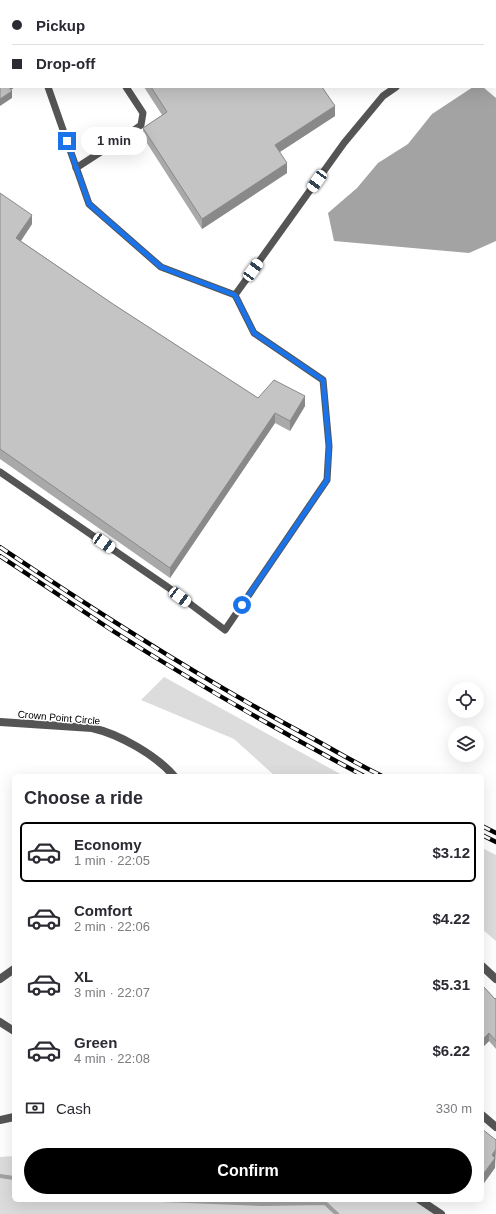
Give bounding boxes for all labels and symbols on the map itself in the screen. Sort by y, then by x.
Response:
callout: 1 min [81,127,147,155]
route end [58,132,76,150]
car [305,168,329,194]
car [241,257,265,283]
car [91,531,117,555]
car [167,585,193,609]
route start [233,596,251,614]
street label: Crown Point Circle [17,708,101,727]

